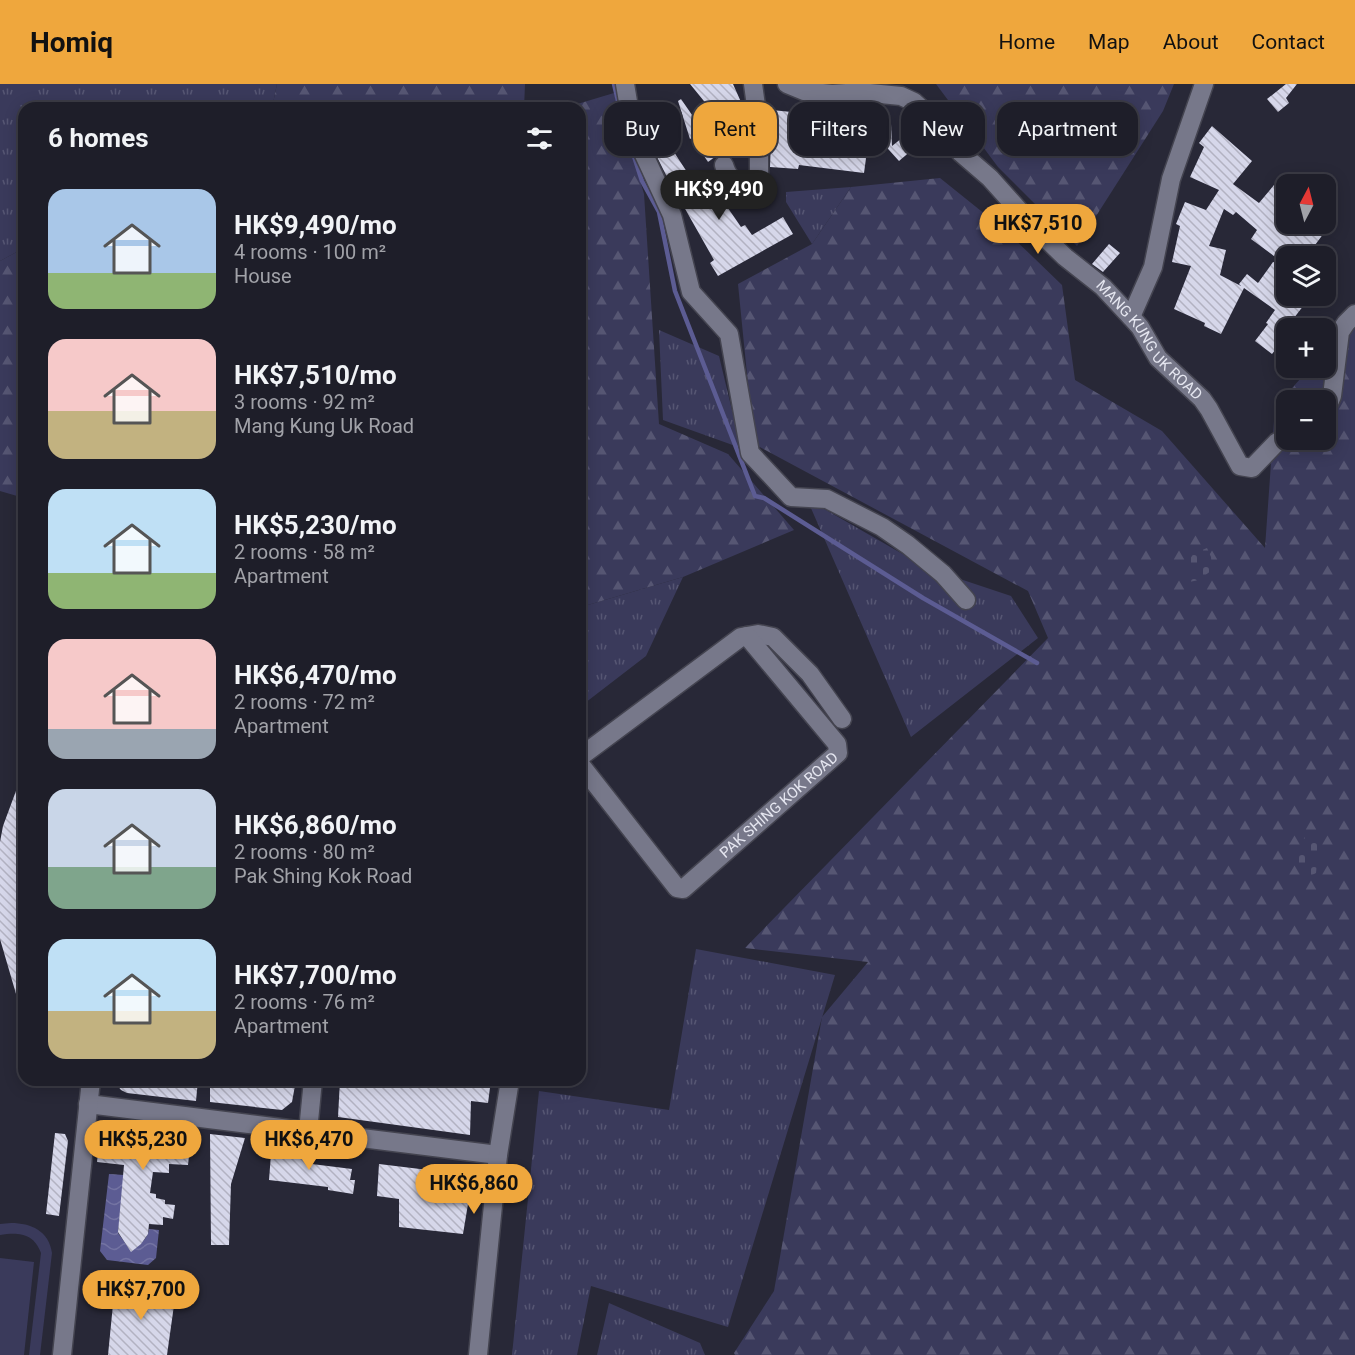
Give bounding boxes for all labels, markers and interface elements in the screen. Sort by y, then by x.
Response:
text: Homiq [30,26,113,59]
text: Home [999,30,1055,54]
text: Map [1088,30,1130,54]
text: About [1163,30,1219,54]
text: Contact [1252,30,1325,54]
chip: Buy [604,102,681,156]
chip: Rent [693,102,777,156]
chip: Filters [789,102,889,156]
chip: New [901,102,985,156]
chip: Apartment [997,102,1138,156]
icon: filters [523,122,556,155]
text: 6 homes [48,123,149,153]
pin: HK$9,490 [657,170,781,221]
north arrow [1276,174,1336,234]
map controls [1276,174,1336,450]
text: HK$9,490 [674,177,764,201]
pin: HK$7,510 [976,204,1100,255]
text: HK$9,490/mo [234,210,397,240]
text: HK$7,510 [993,211,1083,235]
icon: home [96,213,168,285]
text: 4 rooms · 100 m² [234,240,386,264]
button: layers [1276,246,1336,306]
text: House [234,264,292,288]
street label: MANG KUNG UK ROAD [1092,276,1206,404]
button: + [1276,318,1336,378]
text: HK$7,510/mo [234,360,397,390]
icon: home [96,363,168,435]
text: 3 rooms · 92 m² [234,390,375,414]
button: − [1276,390,1336,450]
text: Mang Kung Uk Road [234,414,414,438]
text: HK$5,230/mo [234,510,397,540]
icon: home [96,513,168,585]
text: 2 rooms · 58 m² [234,540,375,564]
text: Apartment [234,564,329,588]
text: HK$6,470/mo [234,660,397,690]
icon: home [96,663,168,735]
text: 2 rooms · 72 m² [234,690,375,714]
text: Apartment [234,714,329,738]
street label: PAK SHING KOK ROAD [716,748,842,862]
text: HK$6,860/mo [234,810,397,840]
icon: home [96,813,168,885]
text: 2 rooms · 80 m² [234,840,375,864]
text: Pak Shing Kok Road [234,864,412,888]
text: HK$7,700/mo [234,960,397,990]
icon: home [96,963,168,1035]
text: 2 rooms · 76 m² [234,990,375,1014]
text: Apartment [234,1014,329,1038]
pin: HK$5,230 [81,1120,205,1171]
pin: HK$6,470 [247,1120,371,1171]
text: HK$5,230 [98,1127,188,1151]
text: HK$6,470 [264,1127,354,1151]
pin: HK$6,860 [412,1164,536,1215]
text: HK$6,860 [429,1171,519,1195]
pin: HK$7,700 [79,1270,203,1321]
text: HK$7,700 [96,1277,186,1301]

